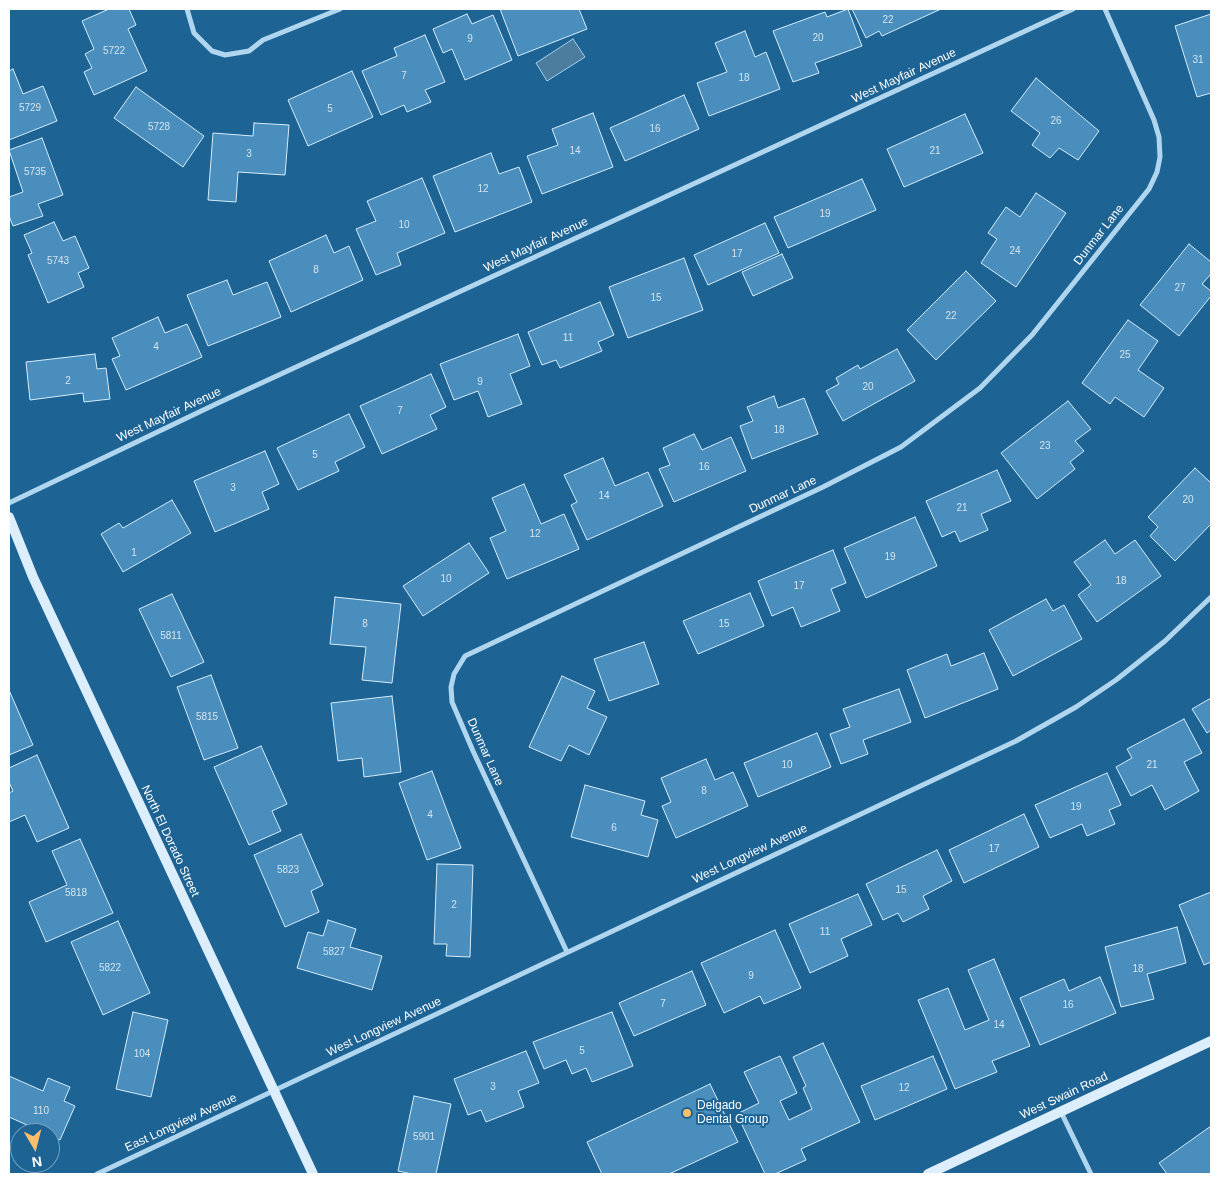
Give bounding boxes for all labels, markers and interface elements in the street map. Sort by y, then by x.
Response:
house number: 22 [882,14,894,26]
house number: 20 [812,32,824,44]
house number: 9 [467,33,473,45]
house number: 5722 [103,45,125,57]
street label: West Mayfair Avenue [849,45,959,107]
house number: 31 [1192,54,1204,66]
house number: 7 [401,70,407,82]
house number: 18 [738,72,750,84]
house number: 5729 [19,102,41,114]
house number: 5 [327,103,333,115]
house number: 26 [1050,115,1062,127]
house number: 5728 [148,121,170,133]
house number: 16 [649,123,661,135]
house number: 14 [569,145,581,157]
house number: 21 [929,145,941,157]
house number: 3 [246,148,252,160]
house number: 5735 [24,166,46,178]
house number: 12 [477,183,489,195]
street label: Dunmar Lane [1071,202,1127,268]
house number: 19 [819,208,831,220]
street label: West Mayfair Avenue [481,214,591,276]
house number: 10 [398,219,410,231]
house number: 24 [1009,245,1021,257]
house number: 17 [731,248,743,260]
house number: 5743 [47,255,69,267]
house number: 8 [313,264,319,276]
house number: 27 [1174,282,1186,294]
house number: 15 [650,292,662,304]
house number: 22 [945,310,957,322]
house number: 11 [563,332,573,344]
house number: 4 [153,341,159,353]
house number: 25 [1119,349,1131,361]
house number: 2 [65,375,71,387]
house number: 9 [477,376,483,388]
house number: 20 [862,381,874,393]
street label: West Mayfair Avenue [114,384,224,446]
house number: 7 [397,405,403,417]
house number: 18 [773,424,785,436]
house number: 23 [1039,440,1051,452]
house number: 5 [312,449,318,461]
house number: 16 [698,461,710,473]
street label: Dunmar Lane [747,473,819,517]
house number: 3 [230,482,236,494]
house number: 14 [598,490,610,502]
house number: 20 [1182,494,1194,506]
house number: 21 [956,502,968,514]
house number: 12 [529,528,541,540]
house number: 1 [131,547,137,559]
house number: 19 [884,551,896,563]
house number: 10 [440,573,452,585]
house number: 18 [1115,575,1127,587]
house number: 17 [793,580,805,592]
house number: 8 [362,618,368,630]
house number: 15 [718,618,730,630]
house number: 5811 [160,630,182,642]
house number: 5815 [196,711,218,723]
street label: Dunmar Lane [464,716,506,788]
house number: 10 [781,759,793,771]
house number: 21 [1146,759,1158,771]
street label: North El Dorado Street [138,783,202,899]
house number: 8 [701,785,707,797]
house number: 19 [1070,801,1082,813]
house number: 4 [427,809,433,821]
street label: West Longview Avenue [690,821,810,887]
house number: 6 [611,822,617,834]
house number: 17 [988,843,1000,855]
house number: 5823 [277,864,299,876]
house number: 15 [895,884,907,896]
house number: 5818 [65,887,87,899]
house number: 2 [451,899,457,911]
house number: 11 [820,926,830,938]
house number: 5827 [323,946,345,958]
house number: 5822 [99,962,121,974]
house number: 18 [1132,963,1144,975]
house number: 9 [748,970,754,982]
street label: West Longview Avenue [324,994,444,1060]
house number: 7 [660,998,666,1010]
house number: 16 [1062,999,1074,1011]
house number: 14 [993,1019,1005,1031]
house number: 5 [579,1045,585,1057]
house number: 104 [134,1048,150,1060]
street label: West Swain Road [1018,1069,1110,1123]
house number: 3 [490,1081,496,1093]
house number: 12 [898,1082,910,1094]
street label: East Longview Avenue [123,1091,239,1155]
place label: Delgado Dental Group [697,1099,768,1127]
house number: 110 [33,1105,49,1117]
marker: Delgado Dental Group [681,1107,693,1119]
north arrow [10,1123,60,1173]
house number: 5901 [413,1131,435,1143]
text: N [31,1153,43,1170]

